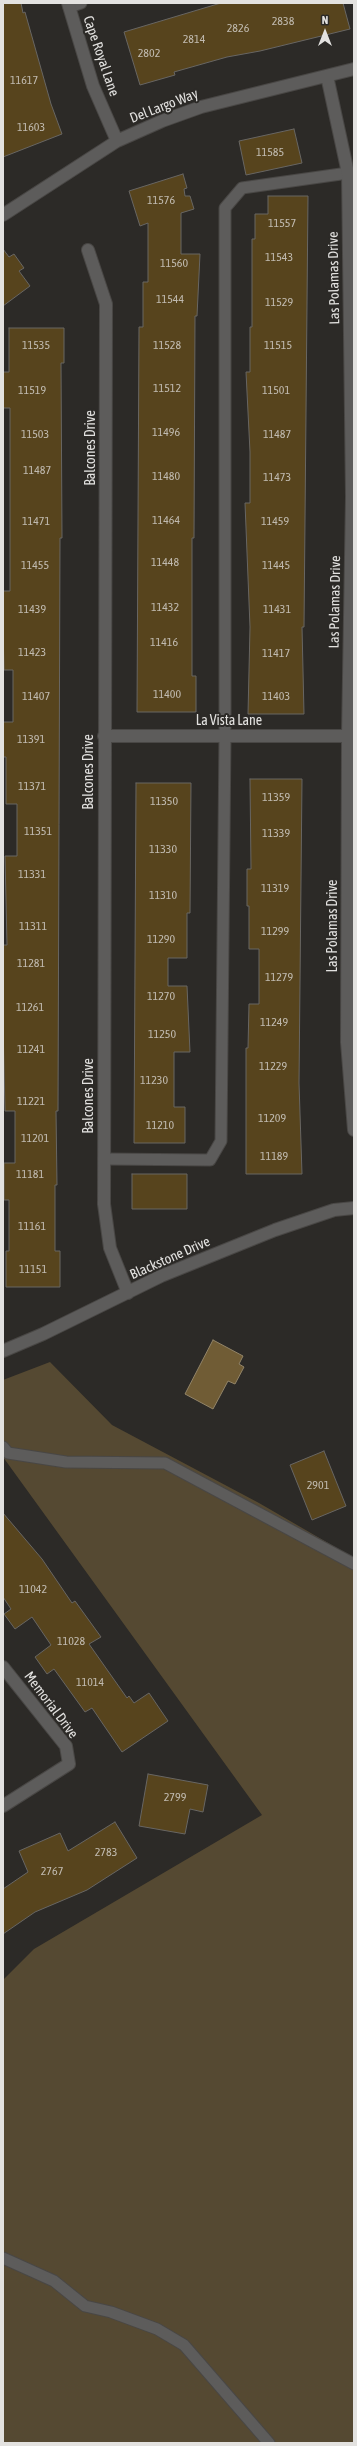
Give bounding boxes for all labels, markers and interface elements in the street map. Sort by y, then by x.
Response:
north arrow [305,12,345,52]
street label: Cape Royal Lane [79,14,123,98]
house number: 2838 [272,14,294,28]
text: N [322,14,328,26]
house number: 2826 [227,21,249,35]
house number: 2814 [183,32,205,46]
house number: 2802 [138,46,160,60]
house number: 11617 [10,73,38,87]
street label: Del Largo Way [128,85,200,127]
house number: 11603 [17,120,45,134]
house number: 11585 [256,145,284,159]
house number: 11576 [147,193,175,207]
house number: 11557 [268,216,296,230]
street label: Las Polamas Drive [325,231,343,325]
house number: 11543 [265,250,293,264]
house number: 11560 [160,256,188,270]
house number: 11544 [156,292,184,306]
house number: 11529 [265,295,293,309]
house number: 11535 [22,338,50,352]
house number: 11528 [153,338,181,352]
house number: 11515 [264,338,292,352]
house number: 11512 [153,381,181,395]
house number: 11519 [18,383,46,397]
house number: 11501 [262,383,290,397]
street label: Balcones Drive [83,410,99,486]
house number: 11496 [152,425,180,439]
house number: 11503 [21,427,49,441]
house number: 11487 [263,427,291,441]
house number: 11487 [23,463,51,477]
house number: 11480 [152,469,180,483]
house number: 11473 [263,470,291,484]
house number: 11464 [152,513,180,527]
house number: 11471 [22,514,50,528]
house number: 11459 [261,514,289,528]
house number: 11448 [151,555,179,569]
street label: Las Polamas Drive [326,555,344,649]
house number: 11455 [21,558,49,572]
house number: 11445 [262,558,290,572]
house number: 11432 [151,600,179,614]
house number: 11439 [18,602,46,616]
house number: 11431 [263,602,291,616]
house number: 11416 [150,635,178,649]
house number: 11423 [18,645,46,659]
house number: 11417 [262,646,290,660]
house number: 11400 [153,687,181,701]
house number: 11407 [22,689,50,703]
house number: 11403 [262,689,290,703]
street label: La Vista Lane [196,713,262,729]
house number: 11391 [17,732,45,746]
street label: Balcones Drive [81,734,97,810]
house number: 11371 [18,779,46,793]
house number: 11359 [262,790,290,804]
house number: 11350 [150,794,178,808]
house number: 11351 [24,824,52,838]
house number: 11339 [262,826,290,840]
house number: 11330 [149,842,177,856]
house number: 11331 [18,867,46,881]
street label: Las Polamas Drive [325,880,341,972]
house number: 11319 [261,881,289,895]
house number: 11310 [149,888,177,902]
house number: 11311 [19,919,47,933]
house number: 11299 [261,924,289,938]
house number: 11290 [147,932,175,946]
house number: 11281 [17,956,45,970]
house number: 11279 [265,970,293,984]
house number: 11270 [147,989,175,1003]
house number: 11261 [16,1000,44,1014]
house number: 11249 [260,1015,288,1029]
house number: 11250 [148,1027,176,1041]
house number: 11241 [17,1042,45,1056]
street label: Balcones Drive [81,1058,97,1134]
house number: 11229 [259,1059,287,1073]
house number: 11230 [140,1073,168,1087]
house number: 11221 [17,1094,45,1108]
house number: 11209 [258,1111,286,1125]
house number: 11210 [146,1118,174,1132]
house number: 11201 [21,1131,49,1145]
house number: 11189 [260,1149,288,1163]
house number: 11181 [16,1167,44,1181]
house number: 11161 [18,1219,46,1233]
street label: Blackstone Drive [127,1233,213,1283]
house number: 11151 [19,1262,47,1276]
house number: 2901 [307,1478,329,1492]
house number: 11042 [19,1582,47,1596]
house number: 11028 [57,1634,85,1648]
street label: Memorial Drive [21,1668,81,1742]
house number: 11014 [76,1675,104,1689]
house number: 2799 [164,1790,186,1804]
house number: 2783 [95,1845,117,1859]
house number: 2767 [41,1864,63,1878]

